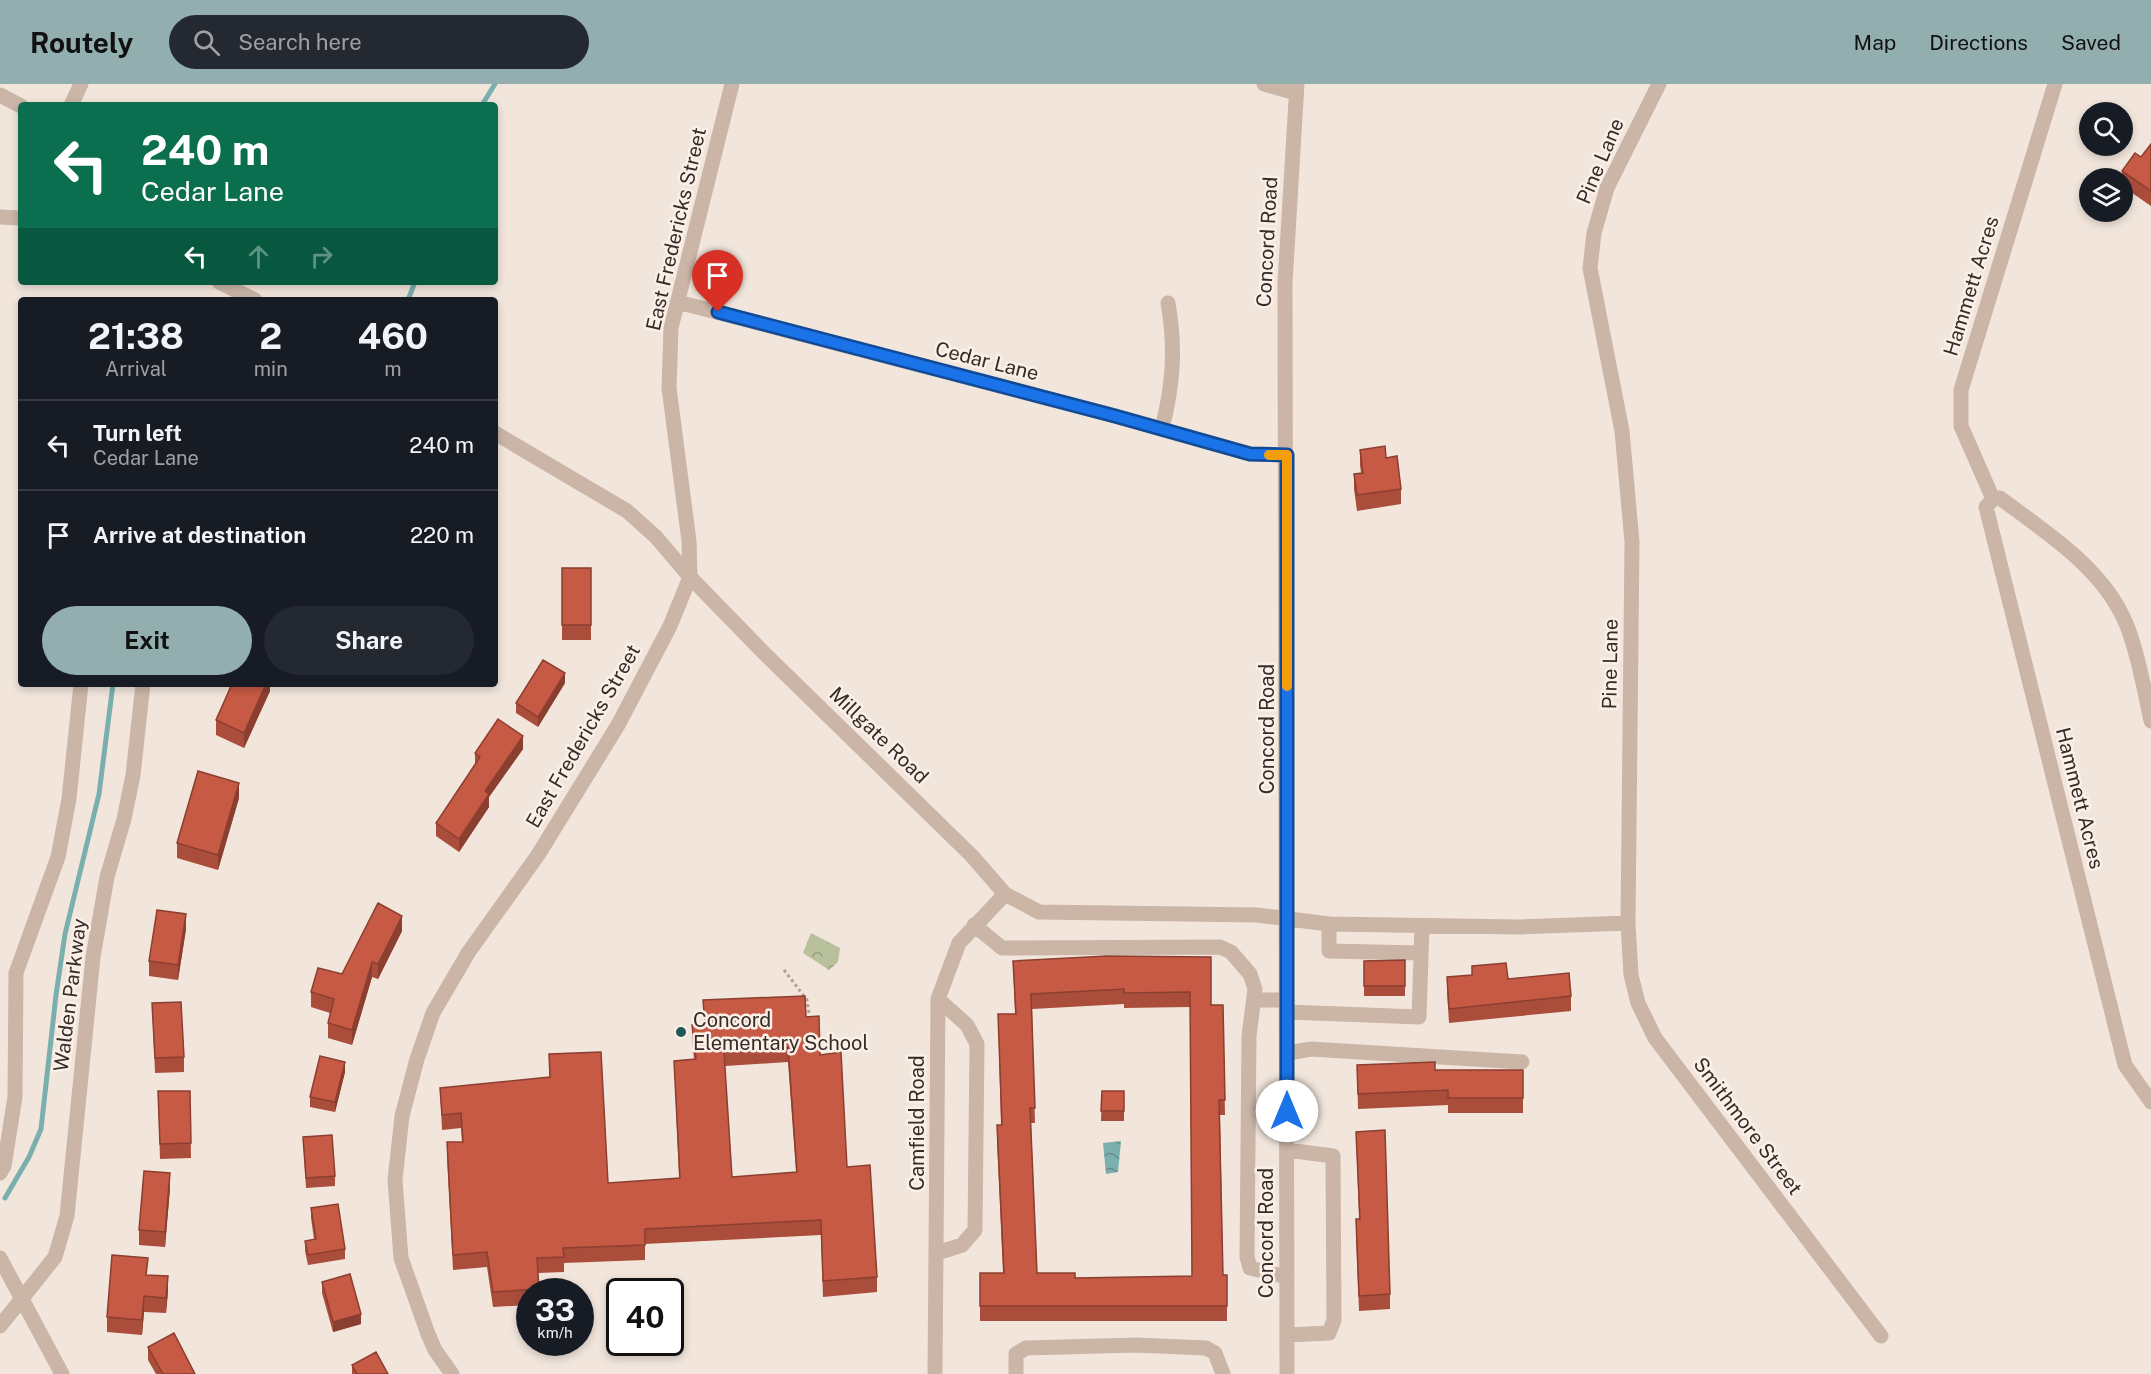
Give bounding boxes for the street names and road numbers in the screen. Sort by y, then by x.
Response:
street label: Pine Lane [1571,115,1629,207]
street label: East Fredericks Street [641,125,711,333]
street label: Concord Road [1252,176,1282,308]
street label: Hammett Acres [1938,213,2004,359]
street label: Cedar Lane [933,337,1041,385]
street label: Pine Lane [1597,619,1623,709]
street label: East Fredericks Street [521,640,645,832]
street label: Concord Road [1255,664,1279,794]
street label: Millgate Road [824,682,934,788]
street label: Hammett Acres [2051,725,2109,871]
street label: Walden Parkway [49,917,91,1073]
street label: Smithmore Street [1689,1053,1807,1199]
street label: Camfield Road [905,1055,929,1191]
street label: Concord Road [1254,1168,1278,1298]

